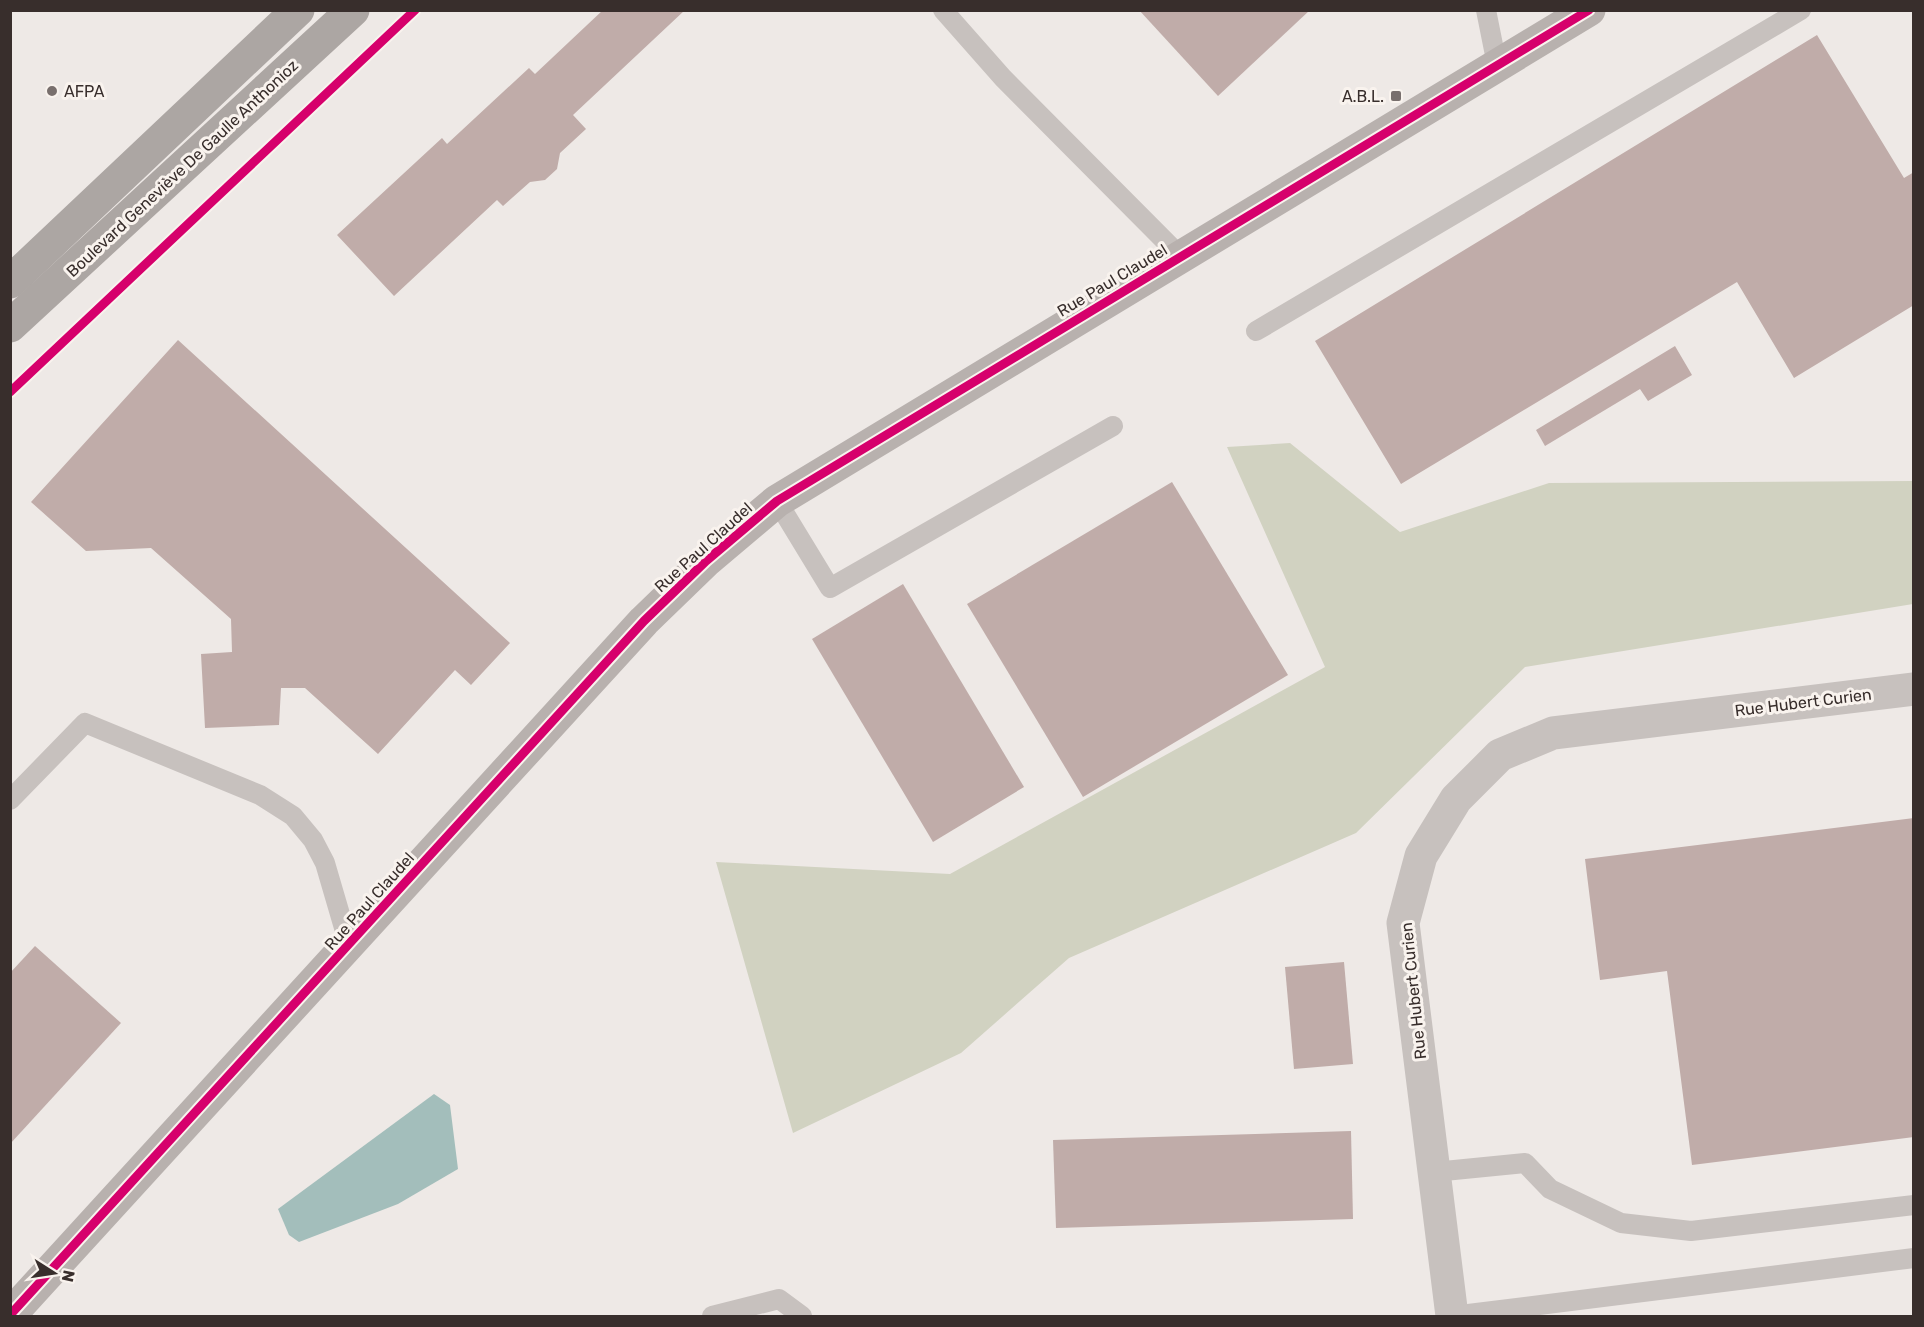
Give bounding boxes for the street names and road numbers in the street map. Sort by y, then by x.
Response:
street label: Boulevard Geneviève De Gaulle Anthonioz [63,56,302,281]
street label: Rue Paul Claudel [1054,240,1171,321]
street label: Rue Paul Claudel [651,499,756,596]
street label: Rue Hubert Curien [1734,685,1873,720]
street label: Rue Paul Claudel [321,849,418,954]
street label: Rue Hubert Curien [1397,921,1430,1060]

